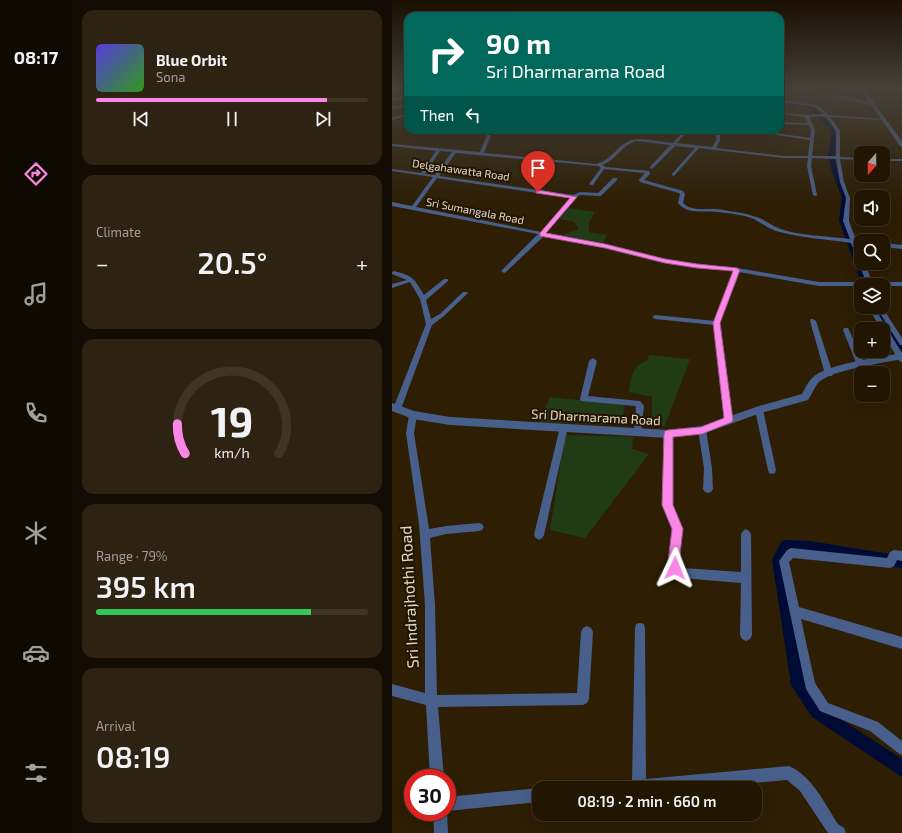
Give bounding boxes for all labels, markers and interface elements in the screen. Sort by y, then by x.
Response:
text: 90 m [486,26,551,60]
icon: right [420,28,472,80]
text: 08:17 [14,46,58,68]
text: Blue Orbit [156,51,227,69]
text: Sri Dharmarama Road [486,60,665,82]
text: Sona [156,69,185,85]
icon: left [462,104,484,126]
text: Then [420,106,454,124]
icon: previous [130,108,152,130]
icon: pause [221,108,243,130]
icon: next [312,108,334,130]
north arrow [854,146,890,182]
map controls [854,146,890,402]
pin [521,151,555,192]
street label: Delgahawatta Road [411,156,511,183]
icon: arrive [527,157,549,179]
icon: directions [22,160,50,188]
button: sound [854,190,890,226]
street label: Sri Sumangala Road [425,195,525,226]
text: Climate [96,224,141,240]
button: search [854,234,890,270]
text: 20.5° [197,244,267,280]
text: − [96,250,109,276]
text: + [356,250,368,276]
button: layers [854,278,890,314]
icon: music [22,280,50,308]
button: + [854,322,890,358]
button: − [854,366,890,402]
text: 19 [211,395,253,445]
icon: phone [22,399,50,427]
street label: Sri Dharmarama Road [531,406,661,428]
text: km/h [214,444,250,461]
icon: climate [22,519,50,547]
street label: Sri Indrajhothi Road [395,525,423,669]
position arrow [654,547,696,589]
text: Range · 79% [96,548,168,564]
text: 395 km [96,568,196,604]
icon: car [22,639,50,667]
text: Arrival [96,718,136,734]
text: 08:19 [96,738,171,774]
icon: filters [22,759,50,787]
speed limit sign: 30 [404,769,456,821]
text: 08:19 · 2 min · 660 m [578,792,716,810]

